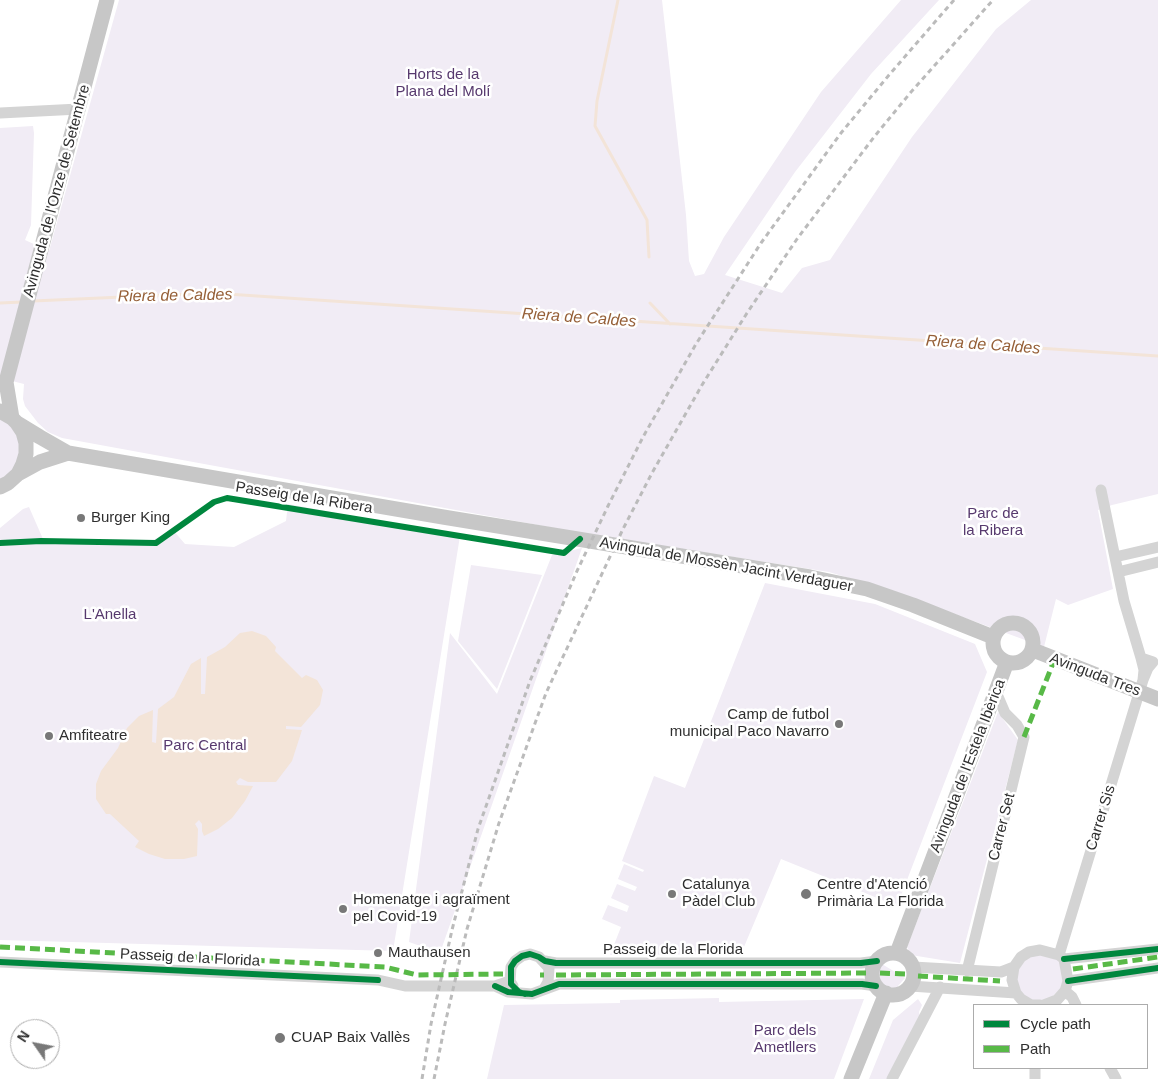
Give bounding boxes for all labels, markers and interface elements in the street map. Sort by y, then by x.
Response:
park label: Horts de la Plana del Molí [395,66,491,101]
street label: Avinguda de l'Onze de Setembre [20,83,94,299]
water label: Riera de Caldes [117,285,233,307]
water label: Riera de Caldes [521,304,637,332]
water label: Riera de Caldes [925,331,1041,359]
street label: Passeig de la Ribera [234,478,374,518]
park label: Parc de la Ribera [963,505,1023,540]
place label: Burger King [91,509,170,527]
marker: Burger King [75,512,87,524]
street label: Avinguda de Mossèn Jacint Verdaguer [598,534,854,596]
park label: L'Anella [84,606,136,624]
street label: Avinguda Tres [1047,649,1143,701]
street label: Avinguda de l'Estela Ibèrica [927,677,1009,855]
place label: Camp de futbol municipal Paco Navarro [670,706,829,741]
marker: Camp de futbol municipal Paco Navarro [833,718,845,730]
place label: Amfiteatre [59,727,127,745]
marker: Amfiteatre [43,730,55,742]
park label: Parc Central [163,737,247,755]
street label: Carrer Sis [1083,783,1119,853]
street label: Carrer Set [985,791,1019,863]
place label: Catalunya Pàdel Club [682,876,755,911]
place label: Centre d'Atenció Primària La Florida [817,876,944,911]
marker: Centre d'Atenció Primària La Florida [799,887,813,901]
marker: Catalunya Pàdel Club [666,888,678,900]
place label: Homenatge i agraïment pel Covid-19 [353,891,510,926]
marker: Homenatge i agraïment pel Covid-19 [337,903,349,915]
street label: Passeig de la Florida [603,941,743,959]
place label: Mauthausen [388,944,471,962]
street label: Passeig de la Florida [120,945,260,971]
marker: Mauthausen [372,947,384,959]
legend [973,1004,1148,1069]
text: Cycle path [1020,1015,1091,1032]
north arrow [10,1019,60,1069]
park label: Parc dels Ametllers [754,1022,816,1057]
text: N [14,1028,33,1045]
place label: CUAP Baix Vallès [291,1029,410,1047]
marker: CUAP Baix Vallès [273,1031,287,1045]
text: Path [1020,1040,1051,1057]

